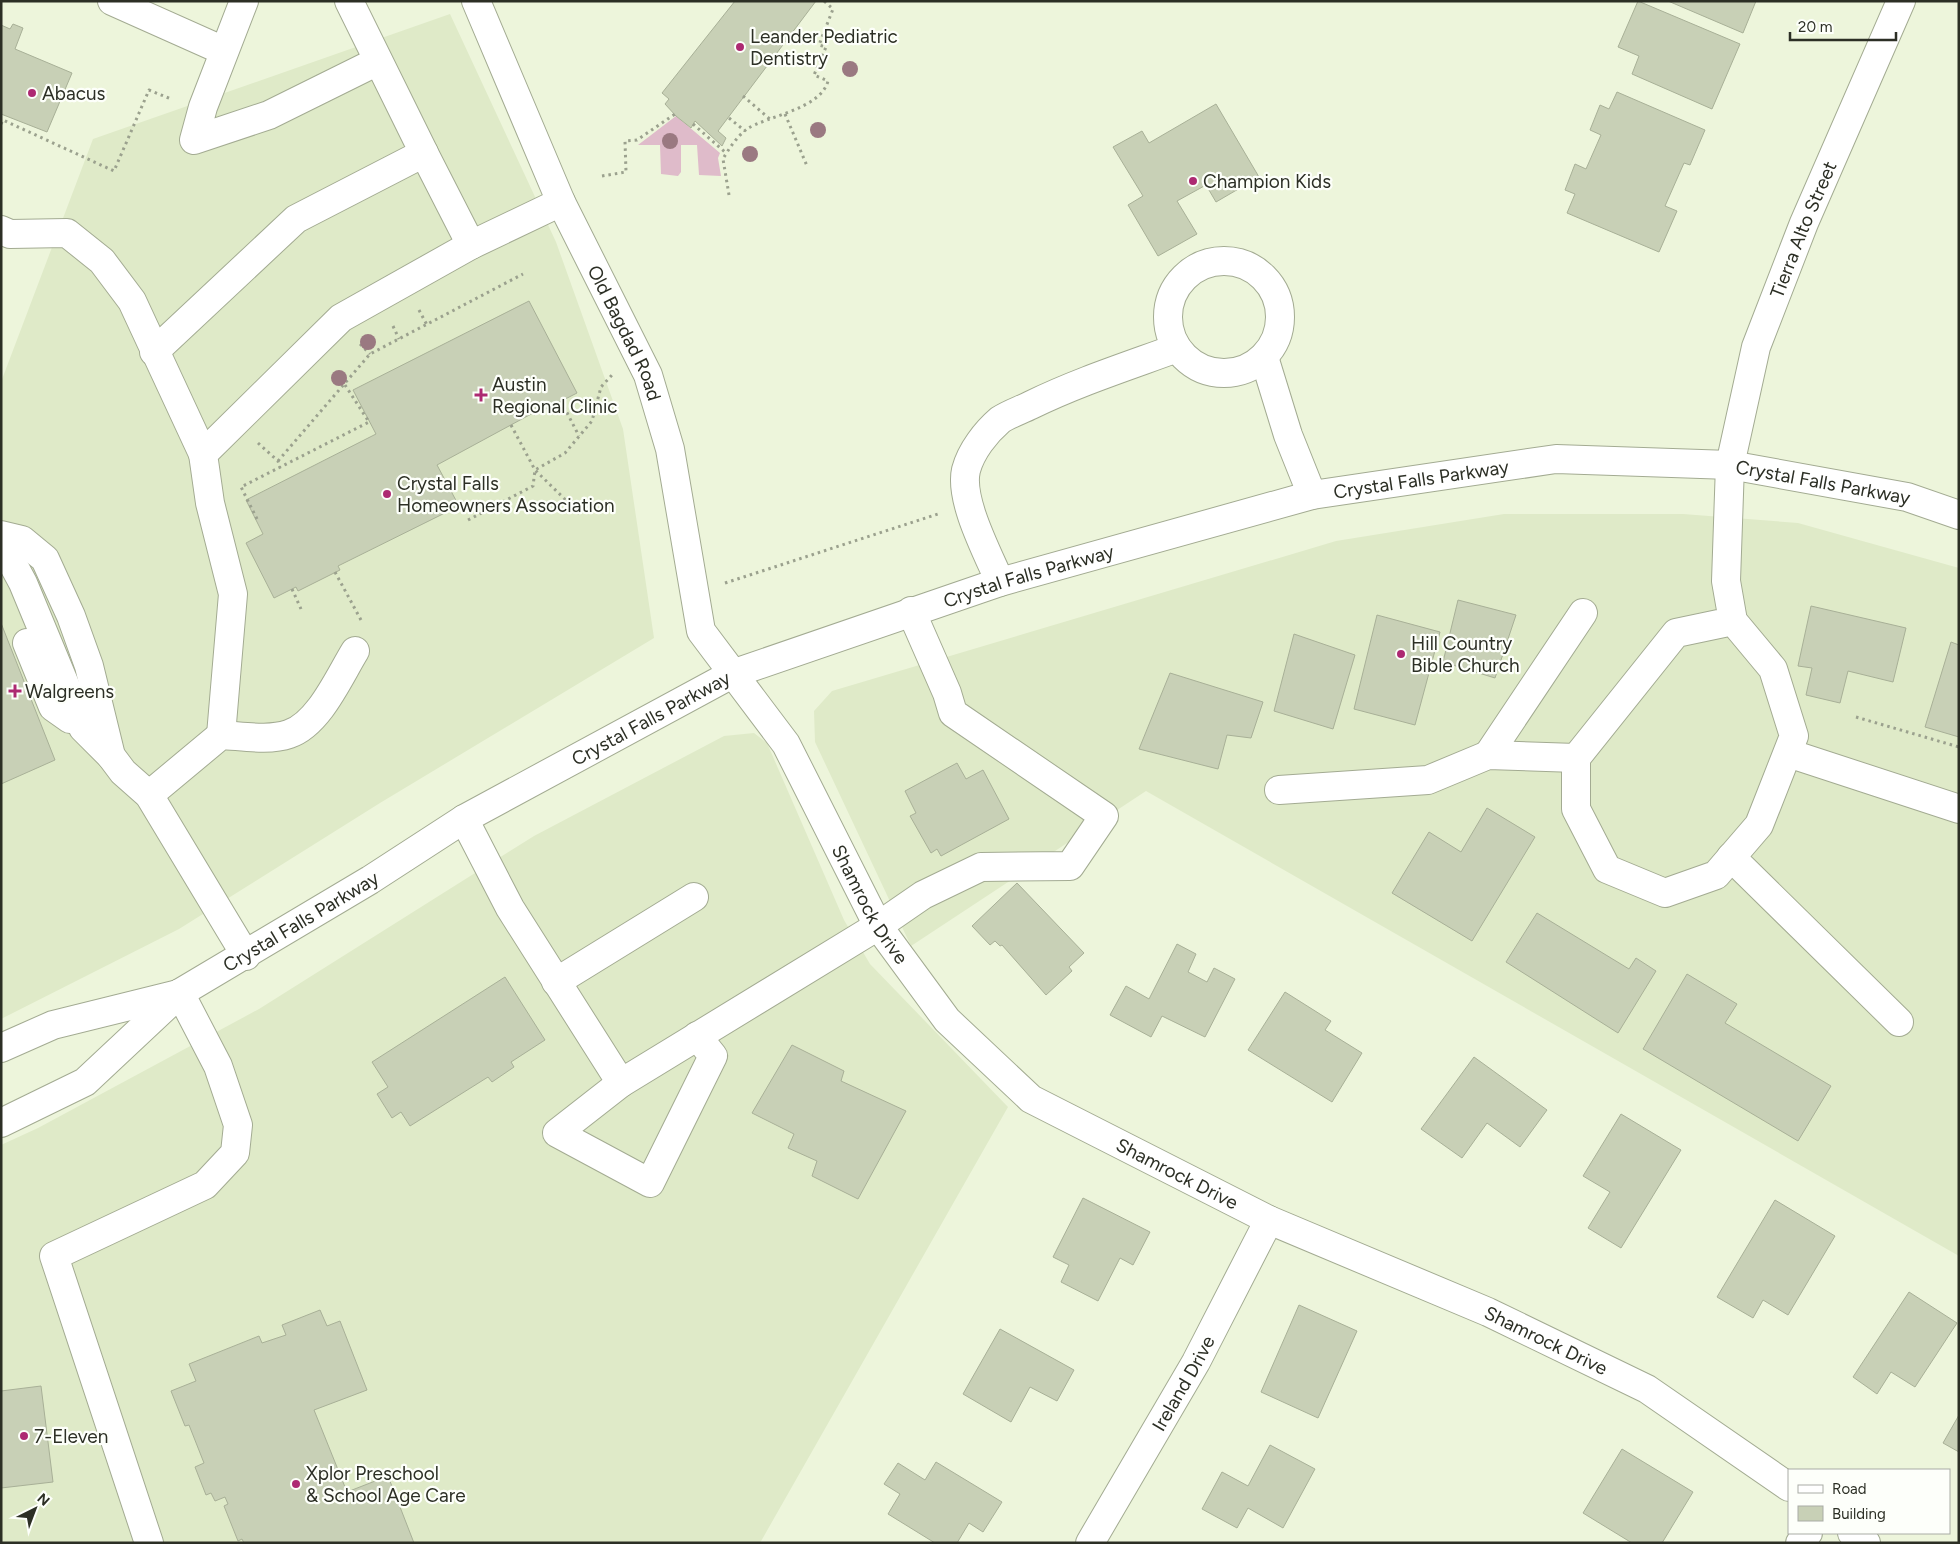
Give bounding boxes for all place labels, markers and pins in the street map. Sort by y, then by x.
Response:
place label: Leander Pediatric Dentistry [750,25,898,70]
marker: Leander Pediatric Dentistry [734,41,746,53]
place label: Abacus [42,82,106,105]
marker: Abacus [26,87,38,99]
place label: Champion Kids [1203,170,1331,193]
marker: Champion Kids [1187,175,1199,187]
place label: Austin Regional Clinic [492,373,618,418]
marker: Austin Regional Clinic [474,388,488,402]
place label: Crystal Falls Homeowners Association [397,472,615,517]
marker: Crystal Falls Homeowners Association [381,488,393,500]
place label: Hill Country Bible Church [1411,632,1520,677]
marker: Hill Country Bible Church [1395,648,1407,660]
place label: Walgreens [25,680,114,703]
marker: Walgreens [9,685,21,697]
place label: 7-Eleven [34,1425,108,1448]
marker: 7-Eleven [18,1430,30,1442]
place label: Xplor Preschool & School Age Care [306,1462,466,1507]
marker: Xplor Preschool & School Age Care [290,1478,302,1490]

